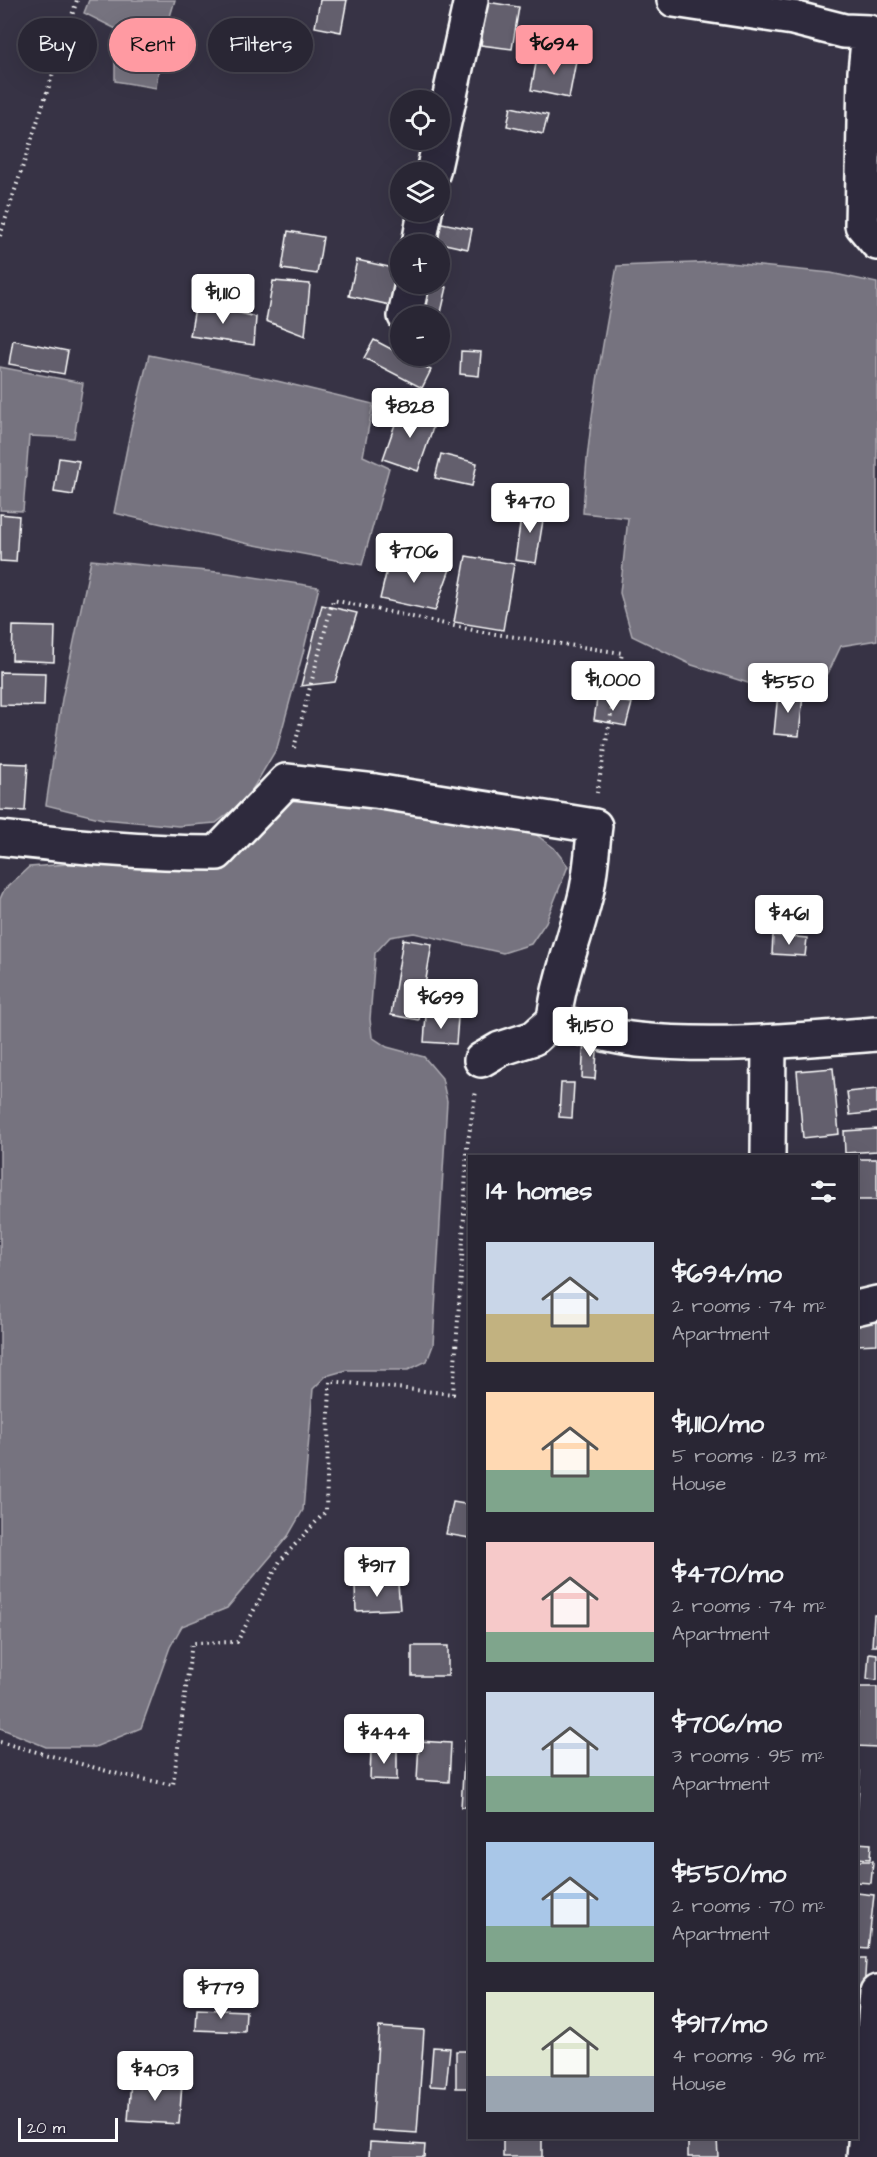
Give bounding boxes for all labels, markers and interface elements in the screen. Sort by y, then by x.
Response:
chip: Buy [18,18,97,72]
chip: Rent [109,18,196,72]
chip: Filters [208,18,313,72]
pin: $694 [518,25,590,76]
text: $694 [530,30,578,58]
map controls [390,90,450,366]
button: locate [390,90,450,150]
button: layers [390,162,450,222]
button: + [390,234,450,294]
pin: $1,110 [174,274,272,325]
text: $1,110 [206,279,240,307]
button: − [390,306,450,366]
pin: $828 [374,388,446,439]
text: $828 [386,393,434,421]
pin: $470 [494,483,566,534]
text: $470 [505,488,555,516]
pin: $706 [378,533,450,584]
text: $706 [390,538,438,566]
pin: $1,000 [564,661,662,712]
pin: $550 [752,663,824,714]
text: $1,000 [585,666,641,694]
text: $550 [762,668,814,696]
pin: $461 [753,895,825,946]
text: $461 [769,900,809,928]
pin: $699 [405,979,477,1030]
text: $699 [418,984,464,1012]
pin: $1,150 [541,1007,639,1058]
text: $1,150 [567,1012,613,1040]
text: 14 homes [486,1173,592,1209]
icon: filters [807,1175,840,1208]
text: $694/mo [672,1256,782,1292]
icon: home [534,1266,606,1338]
text: 2 rooms · 74 m² [672,1292,826,1320]
text: Apartment [672,1320,770,1348]
text: $1,110/mo [672,1406,764,1442]
icon: home [534,1416,606,1488]
text: 5 rooms · 123 m² [672,1442,827,1470]
text: House [672,1470,726,1498]
pin: $917 [341,1547,413,1598]
text: $917 [358,1552,396,1580]
text: $470/mo [672,1556,783,1592]
icon: home [534,1566,606,1638]
text: 2 rooms · 74 m² [672,1592,826,1620]
text: Apartment [672,1620,770,1648]
text: $706/mo [672,1706,782,1742]
pin: $444 [348,1714,420,1765]
icon: home [534,1716,606,1788]
text: $444 [358,1719,410,1747]
text: 3 rooms · 95 m² [672,1742,825,1770]
text: Apartment [672,1770,770,1798]
text: $550/mo [672,1856,786,1892]
icon: home [534,1866,606,1938]
text: 2 rooms · 70 m² [672,1892,825,1920]
text: Apartment [672,1920,770,1948]
pin: $779 [185,1969,257,2020]
text: $779 [197,1974,245,2002]
text: $917/mo [672,2006,767,2042]
icon: home [534,2016,606,2088]
text: 4 rooms · 96 m² [672,2042,827,2070]
pin: $403 [119,2051,191,2102]
text: $403 [131,2056,179,2084]
text: House [672,2070,726,2098]
scale bar [18,2115,118,2142]
text: 20 m [27,2117,65,2139]

